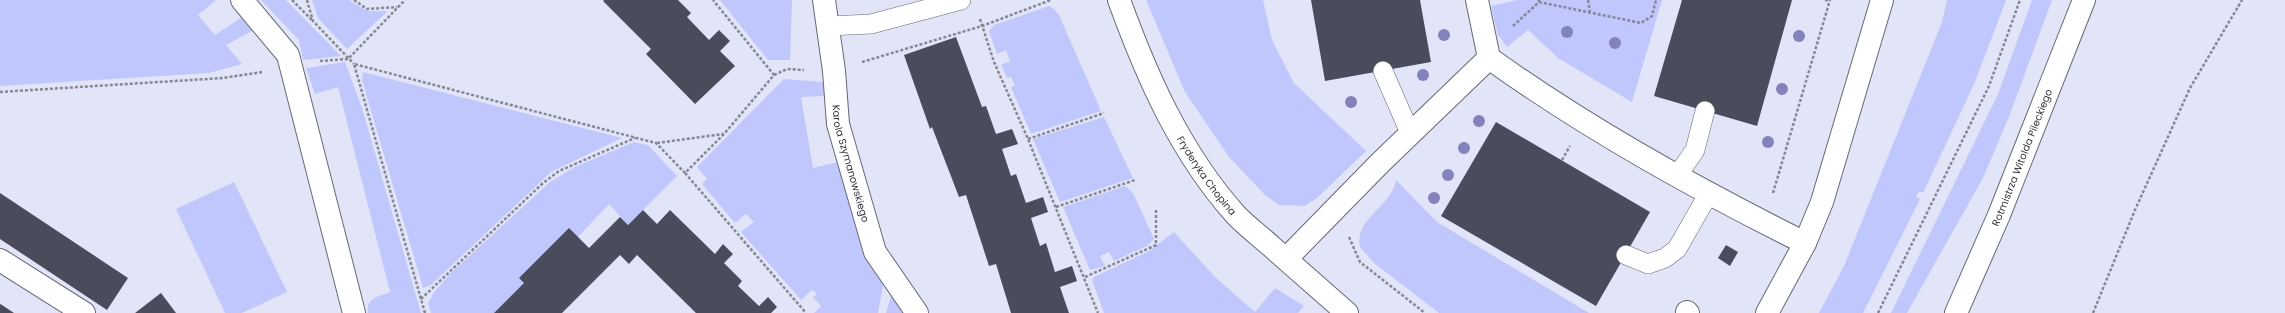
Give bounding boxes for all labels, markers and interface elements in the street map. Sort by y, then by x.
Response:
street label: Rotmistrza Witolda Pileckiego [1988,87,2056,229]
street label: Karola Szymanowskiego [829,104,873,224]
street label: Fryderyka Chopina [1173,133,1240,219]

